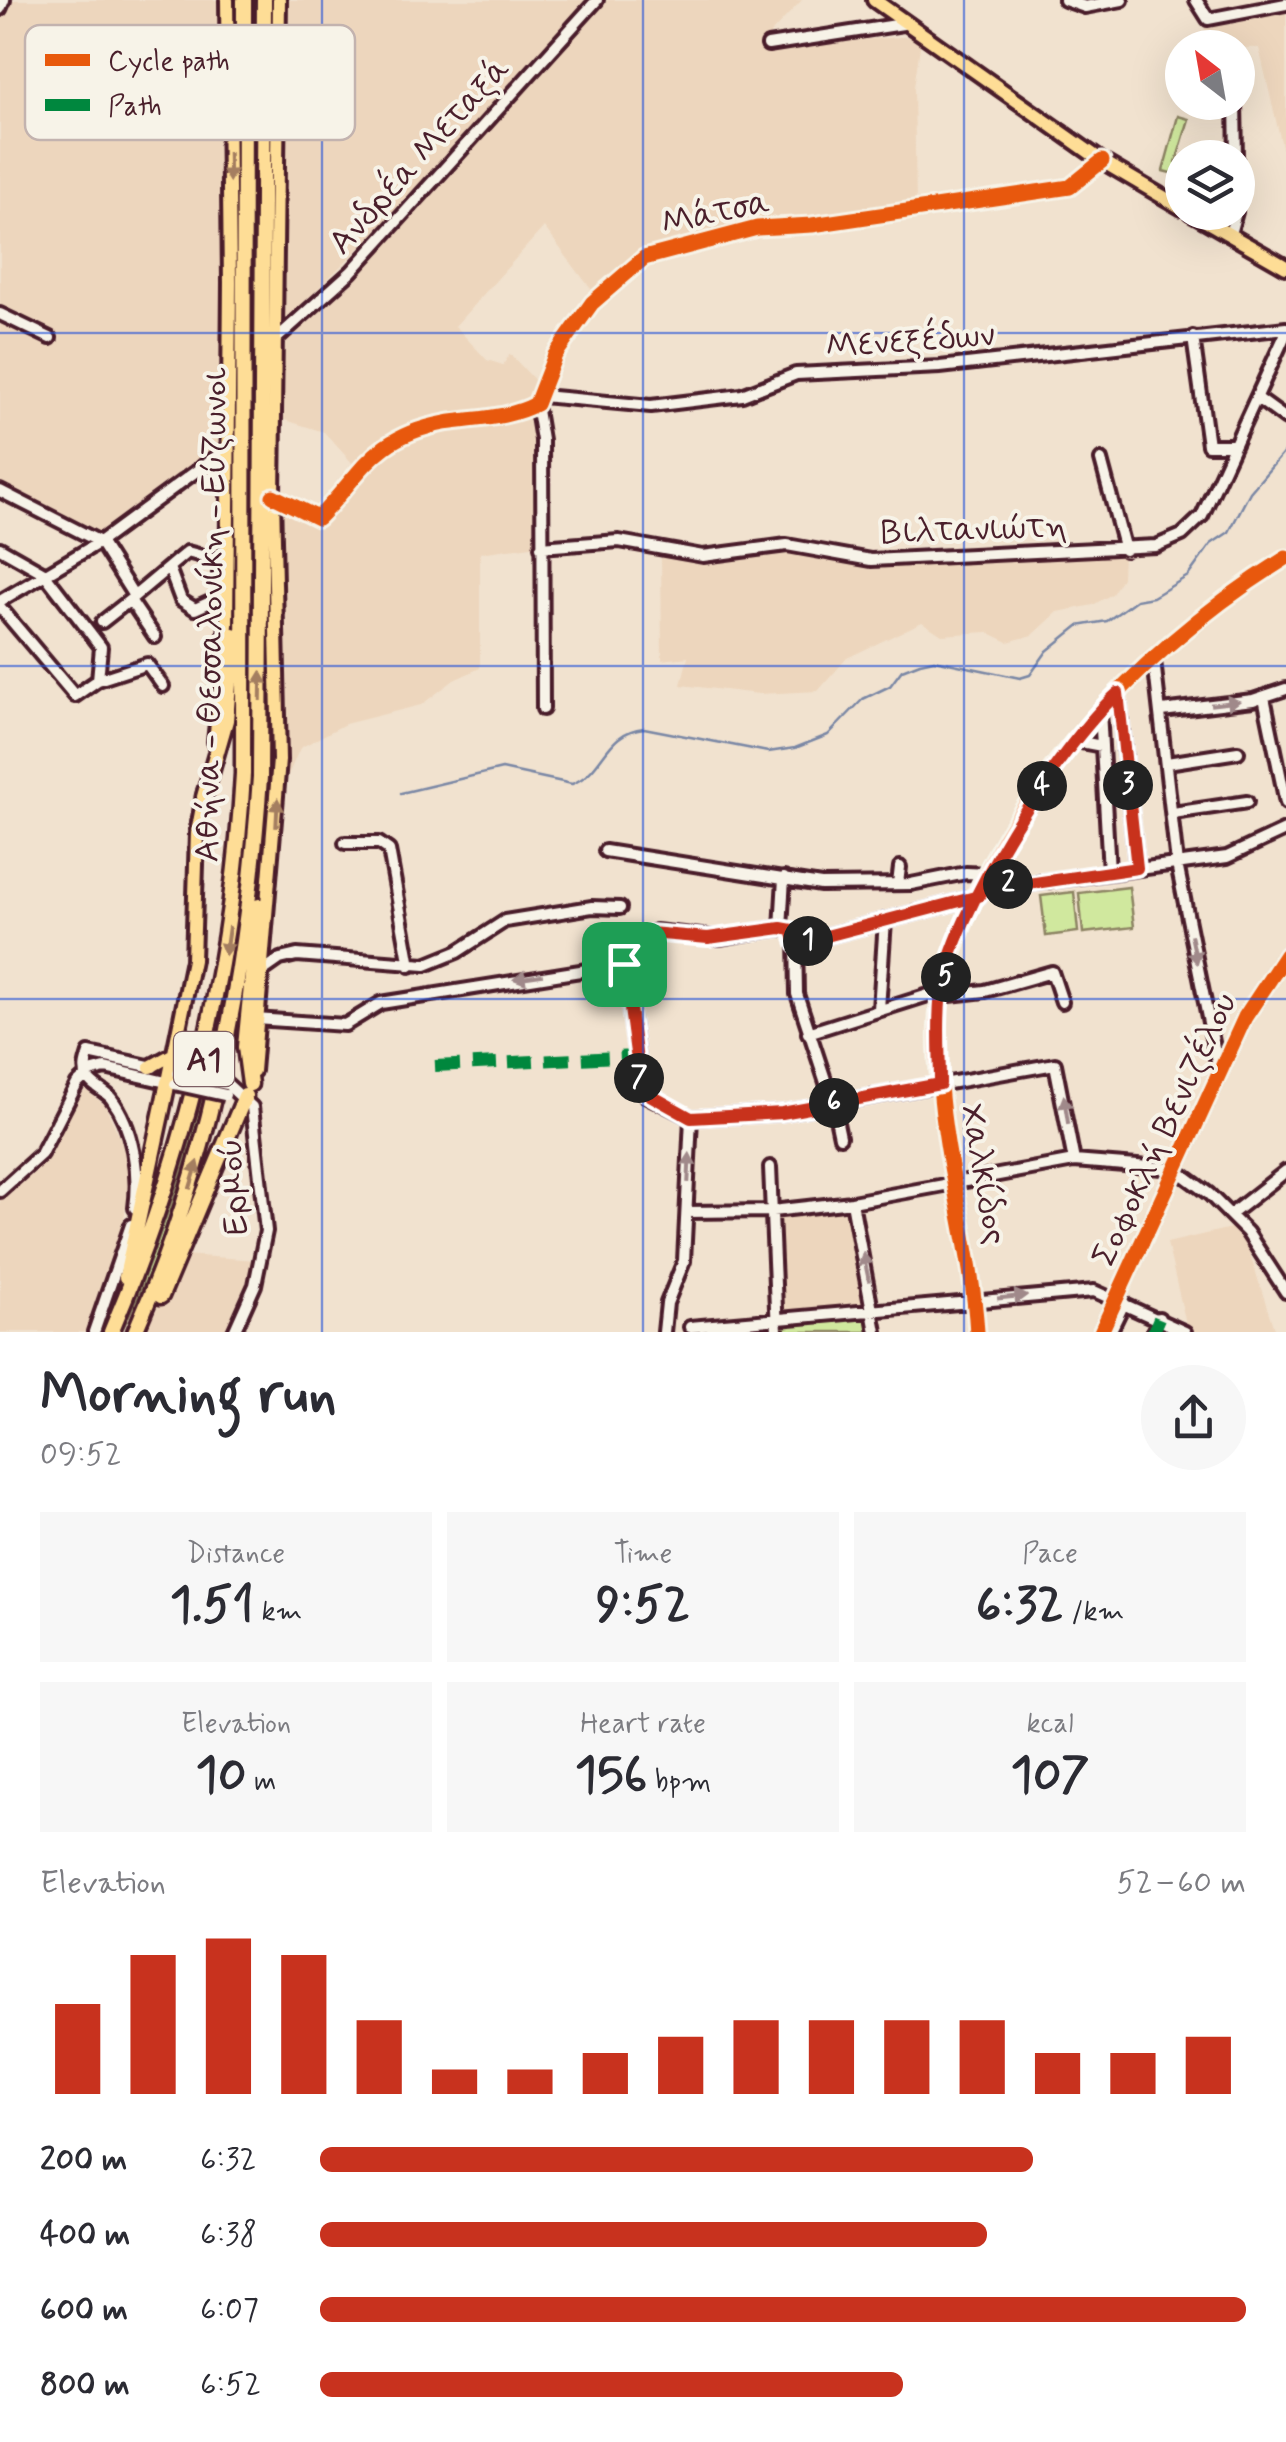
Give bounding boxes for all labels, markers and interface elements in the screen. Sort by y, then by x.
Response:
legend [25,25,355,140]
north arrow [1165,30,1255,120]
map controls [1165,30,1255,230]
text: Cycle path [108,44,230,81]
street label: Ανδρέα Μεταξά [318,48,521,265]
text: Path [108,89,162,126]
button: layers [1165,140,1255,230]
one-way arrow [222,152,238,184]
street label: Μάτσα [657,179,774,247]
street label: Μενεξέδων [824,312,996,370]
street label: Αθήνα - Θεσσαλονίκη - Εύζωνοι [185,367,239,863]
street label: Βιλτανιώτη [880,504,1068,556]
one-way arrow [253,669,269,701]
one-way arrow [1209,695,1241,711]
pin: 3 [1103,760,1153,810]
pin: 4 [1017,761,1067,811]
text: 3 [1122,766,1134,803]
text: 4 [1034,767,1050,804]
one-way arrow [269,797,285,829]
pin: 2 [983,859,1033,909]
text: 2 [1001,865,1015,902]
pin: 1 [783,916,833,966]
pin [582,922,667,1007]
text: 1 [802,922,814,959]
one-way arrow [219,925,235,957]
one-way arrow [1187,934,1203,965]
icon: arrive [597,937,652,992]
pin: 5 [921,952,971,1002]
text: 5 [938,958,954,995]
one-way arrow [511,970,543,985]
street label: Σοφοκλή Βενιζέλου [1081,986,1248,1274]
road number: Α1 [174,1032,234,1086]
pin: 7 [614,1053,664,1103]
text: 7 [631,1059,648,1096]
pin: 6 [809,1078,859,1128]
text: 6 [827,1084,841,1121]
one-way arrow [1058,1094,1073,1125]
street label: Χαλκίδος [948,1100,1018,1248]
street label: Ερμού [208,1137,260,1237]
one-way arrow [681,1152,697,1184]
one-way arrow [187,1160,202,1190]
one-way arrow [857,1251,873,1282]
one-way arrow [997,1289,1029,1305]
text: Morning run [40,1360,337,1432]
button: share [1141,1365,1246,1470]
text: 09:52 [40,1434,122,1476]
text: Distance [187,1536,285,1573]
text: Time [614,1536,672,1573]
text: Pace [1022,1536,1078,1573]
text: 1.51 [170,1573,254,1639]
text: 9:52 [596,1573,690,1639]
text: 6:32 [976,1573,1064,1639]
text: km [254,1594,302,1631]
text: /km [1064,1594,1124,1631]
text: Elevation [181,1706,291,1743]
text: Heart rate [580,1706,706,1743]
text: kcal [1026,1706,1074,1743]
text: 10 [196,1743,247,1809]
text: 156 [575,1743,647,1809]
text: 107 [1011,1743,1089,1809]
text: m [247,1764,276,1801]
text: bpm [647,1764,711,1801]
text: Elevation [40,1862,166,1904]
text: 52–60 m [1116,1862,1246,1904]
text: 200 m [40,2139,127,2181]
text: 6:32 [200,2139,256,2181]
text: 400 m [40,2214,130,2256]
text: 6:38 [200,2214,257,2256]
text: 600 m [40,2289,128,2331]
text: 6:07 [200,2289,259,2331]
text: 800 m [40,2364,130,2406]
text: 6:52 [200,2364,261,2406]

